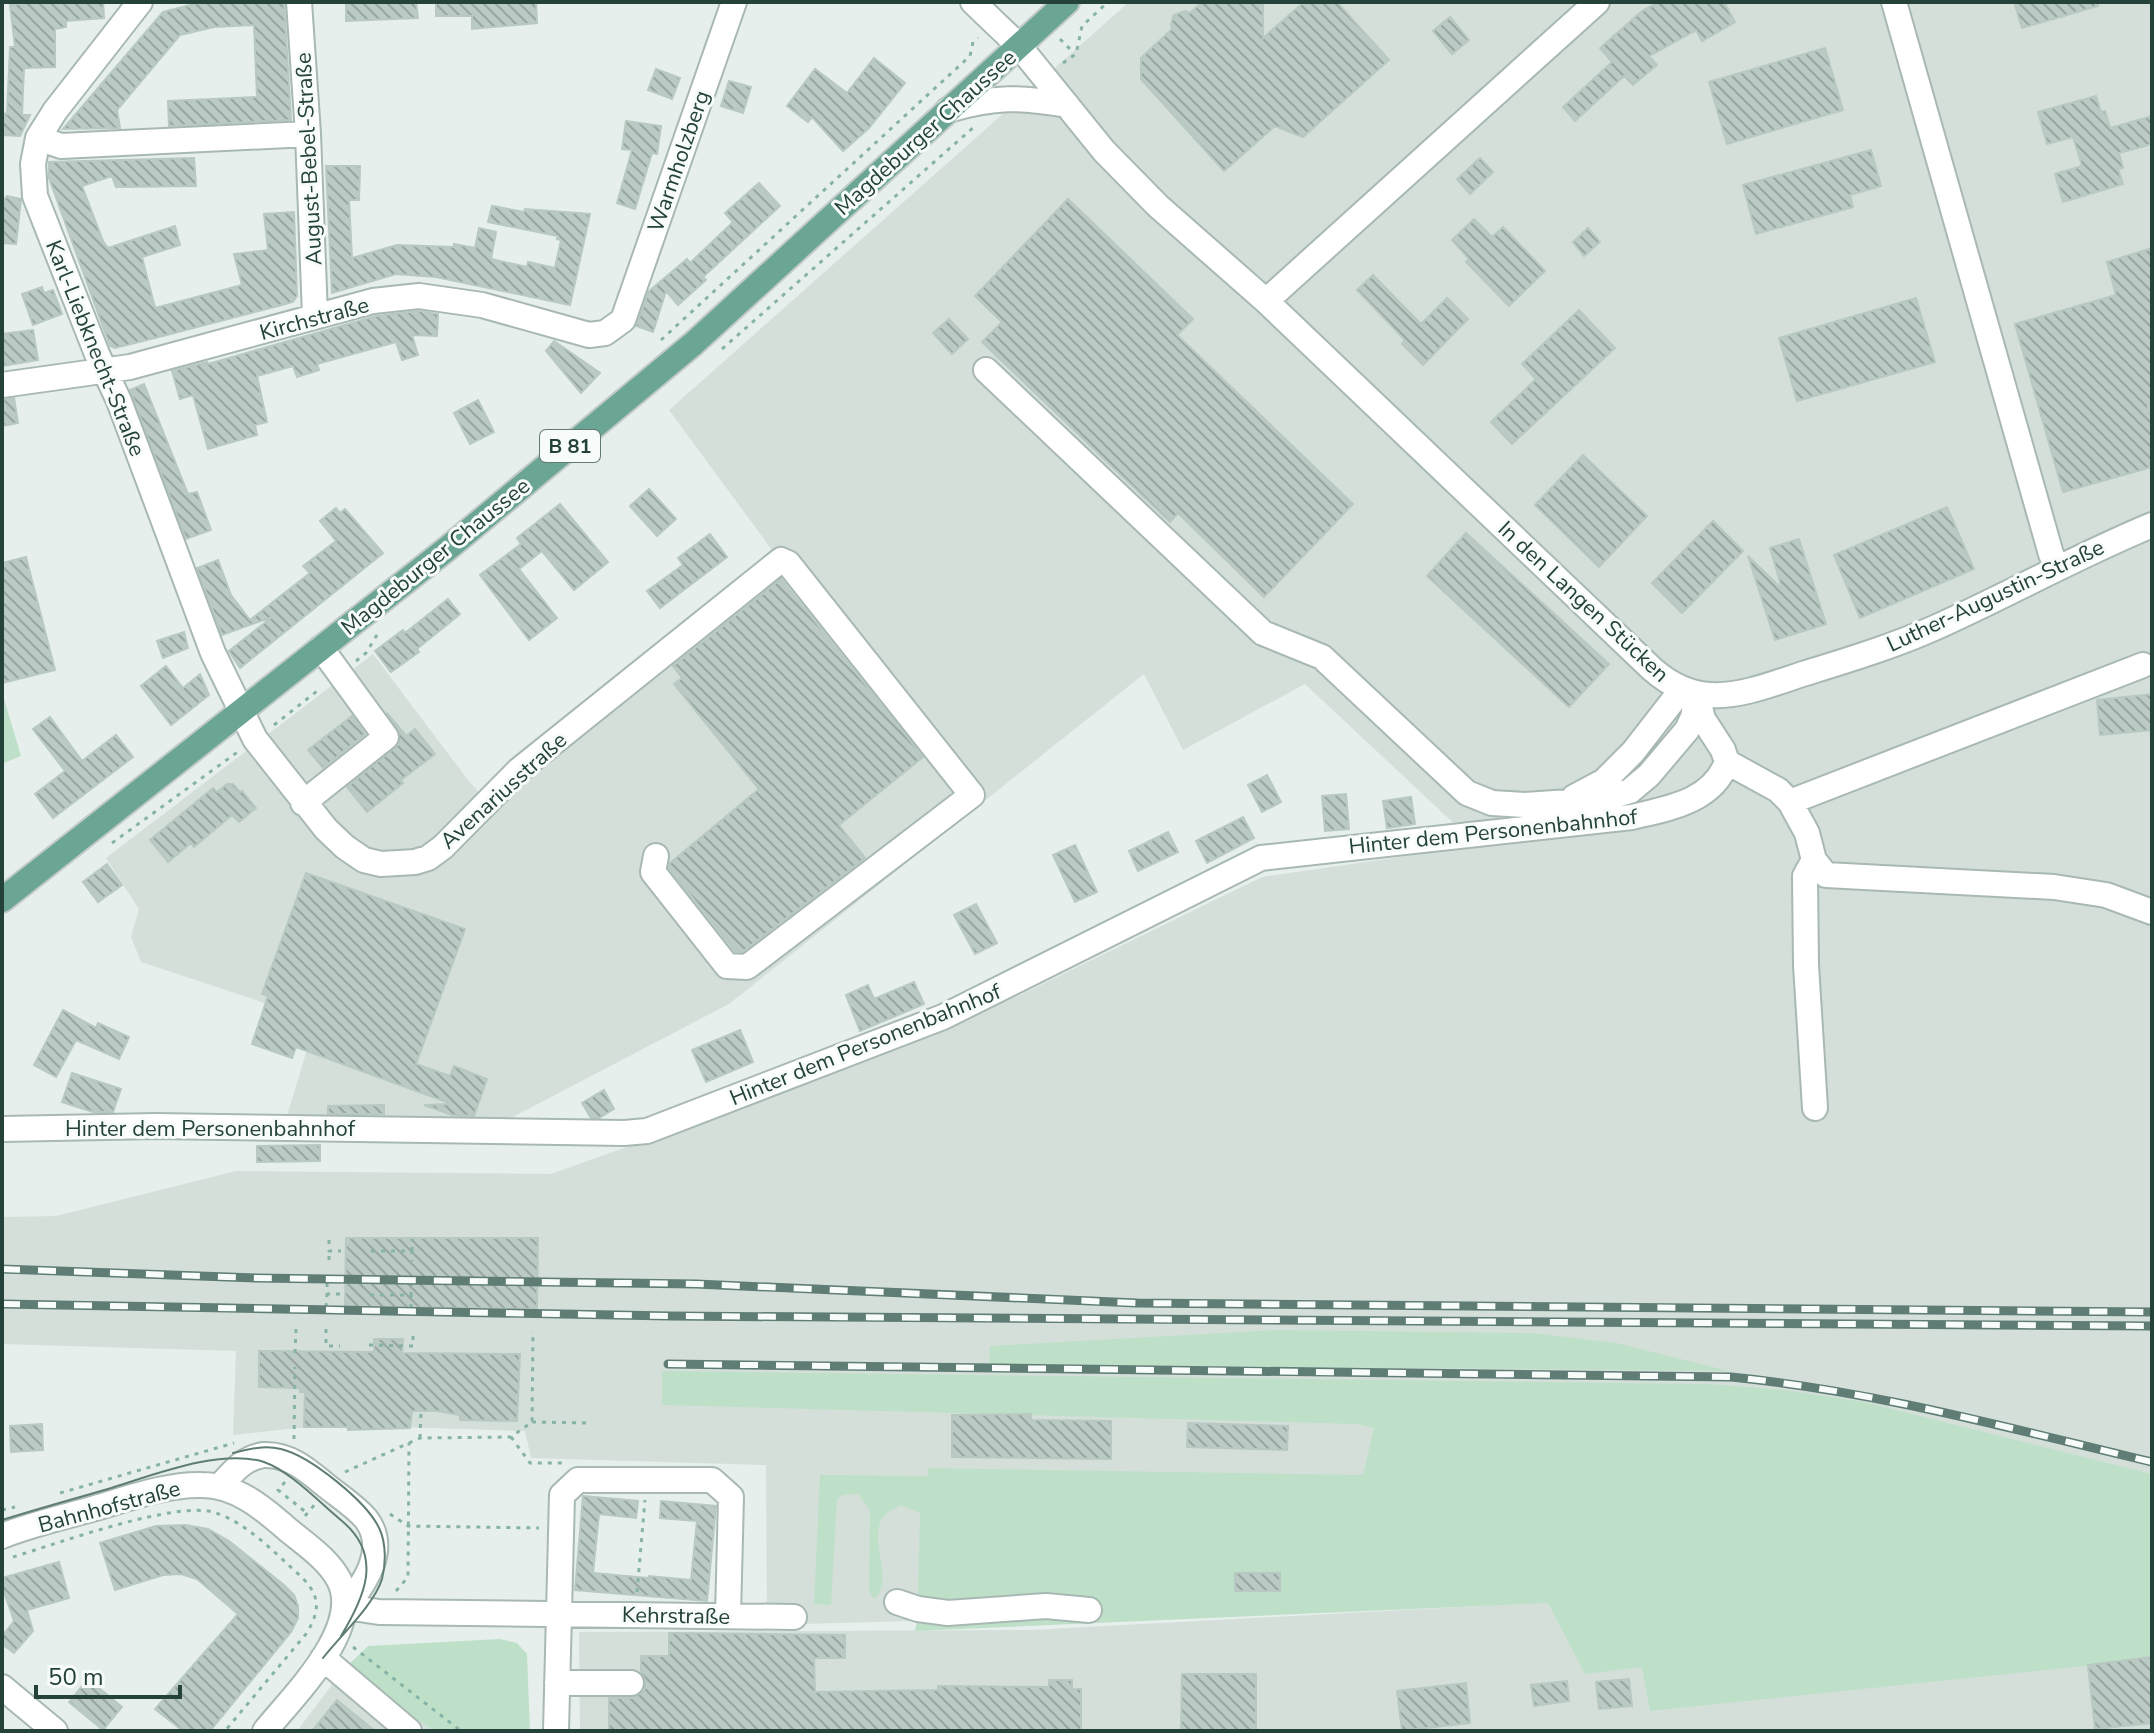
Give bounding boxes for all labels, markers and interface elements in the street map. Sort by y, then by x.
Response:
street label: Magdeburger Chaussee [828,43,1023,222]
street label: August-Bebel-Straße [288,52,330,266]
street label: Warmholzberg [641,87,717,236]
street label: Karl-Liebknecht-Straße [38,236,152,461]
street label: Kirchstraße [256,290,372,348]
road number: B 81 [540,430,600,462]
street label: Magdeburger Chaussee [335,471,536,642]
street label: In den Langen Stücken [1491,514,1675,689]
street label: Luther-Augustin-Straße [1882,532,2109,659]
street label: Avenariusstraße [434,726,574,856]
street label: Hinter dem Personenbahnhof [1347,802,1640,862]
street label: Hinter dem Personenbahnhof [725,976,1006,1113]
street label: Hinter dem Personenbahnhof [65,1114,356,1144]
street label: Bahnhofstraße [35,1474,184,1540]
street label: Kehrstraße [622,1600,730,1632]
scale bar [36,1649,180,1699]
text: 50 m [48,1661,104,1693]

